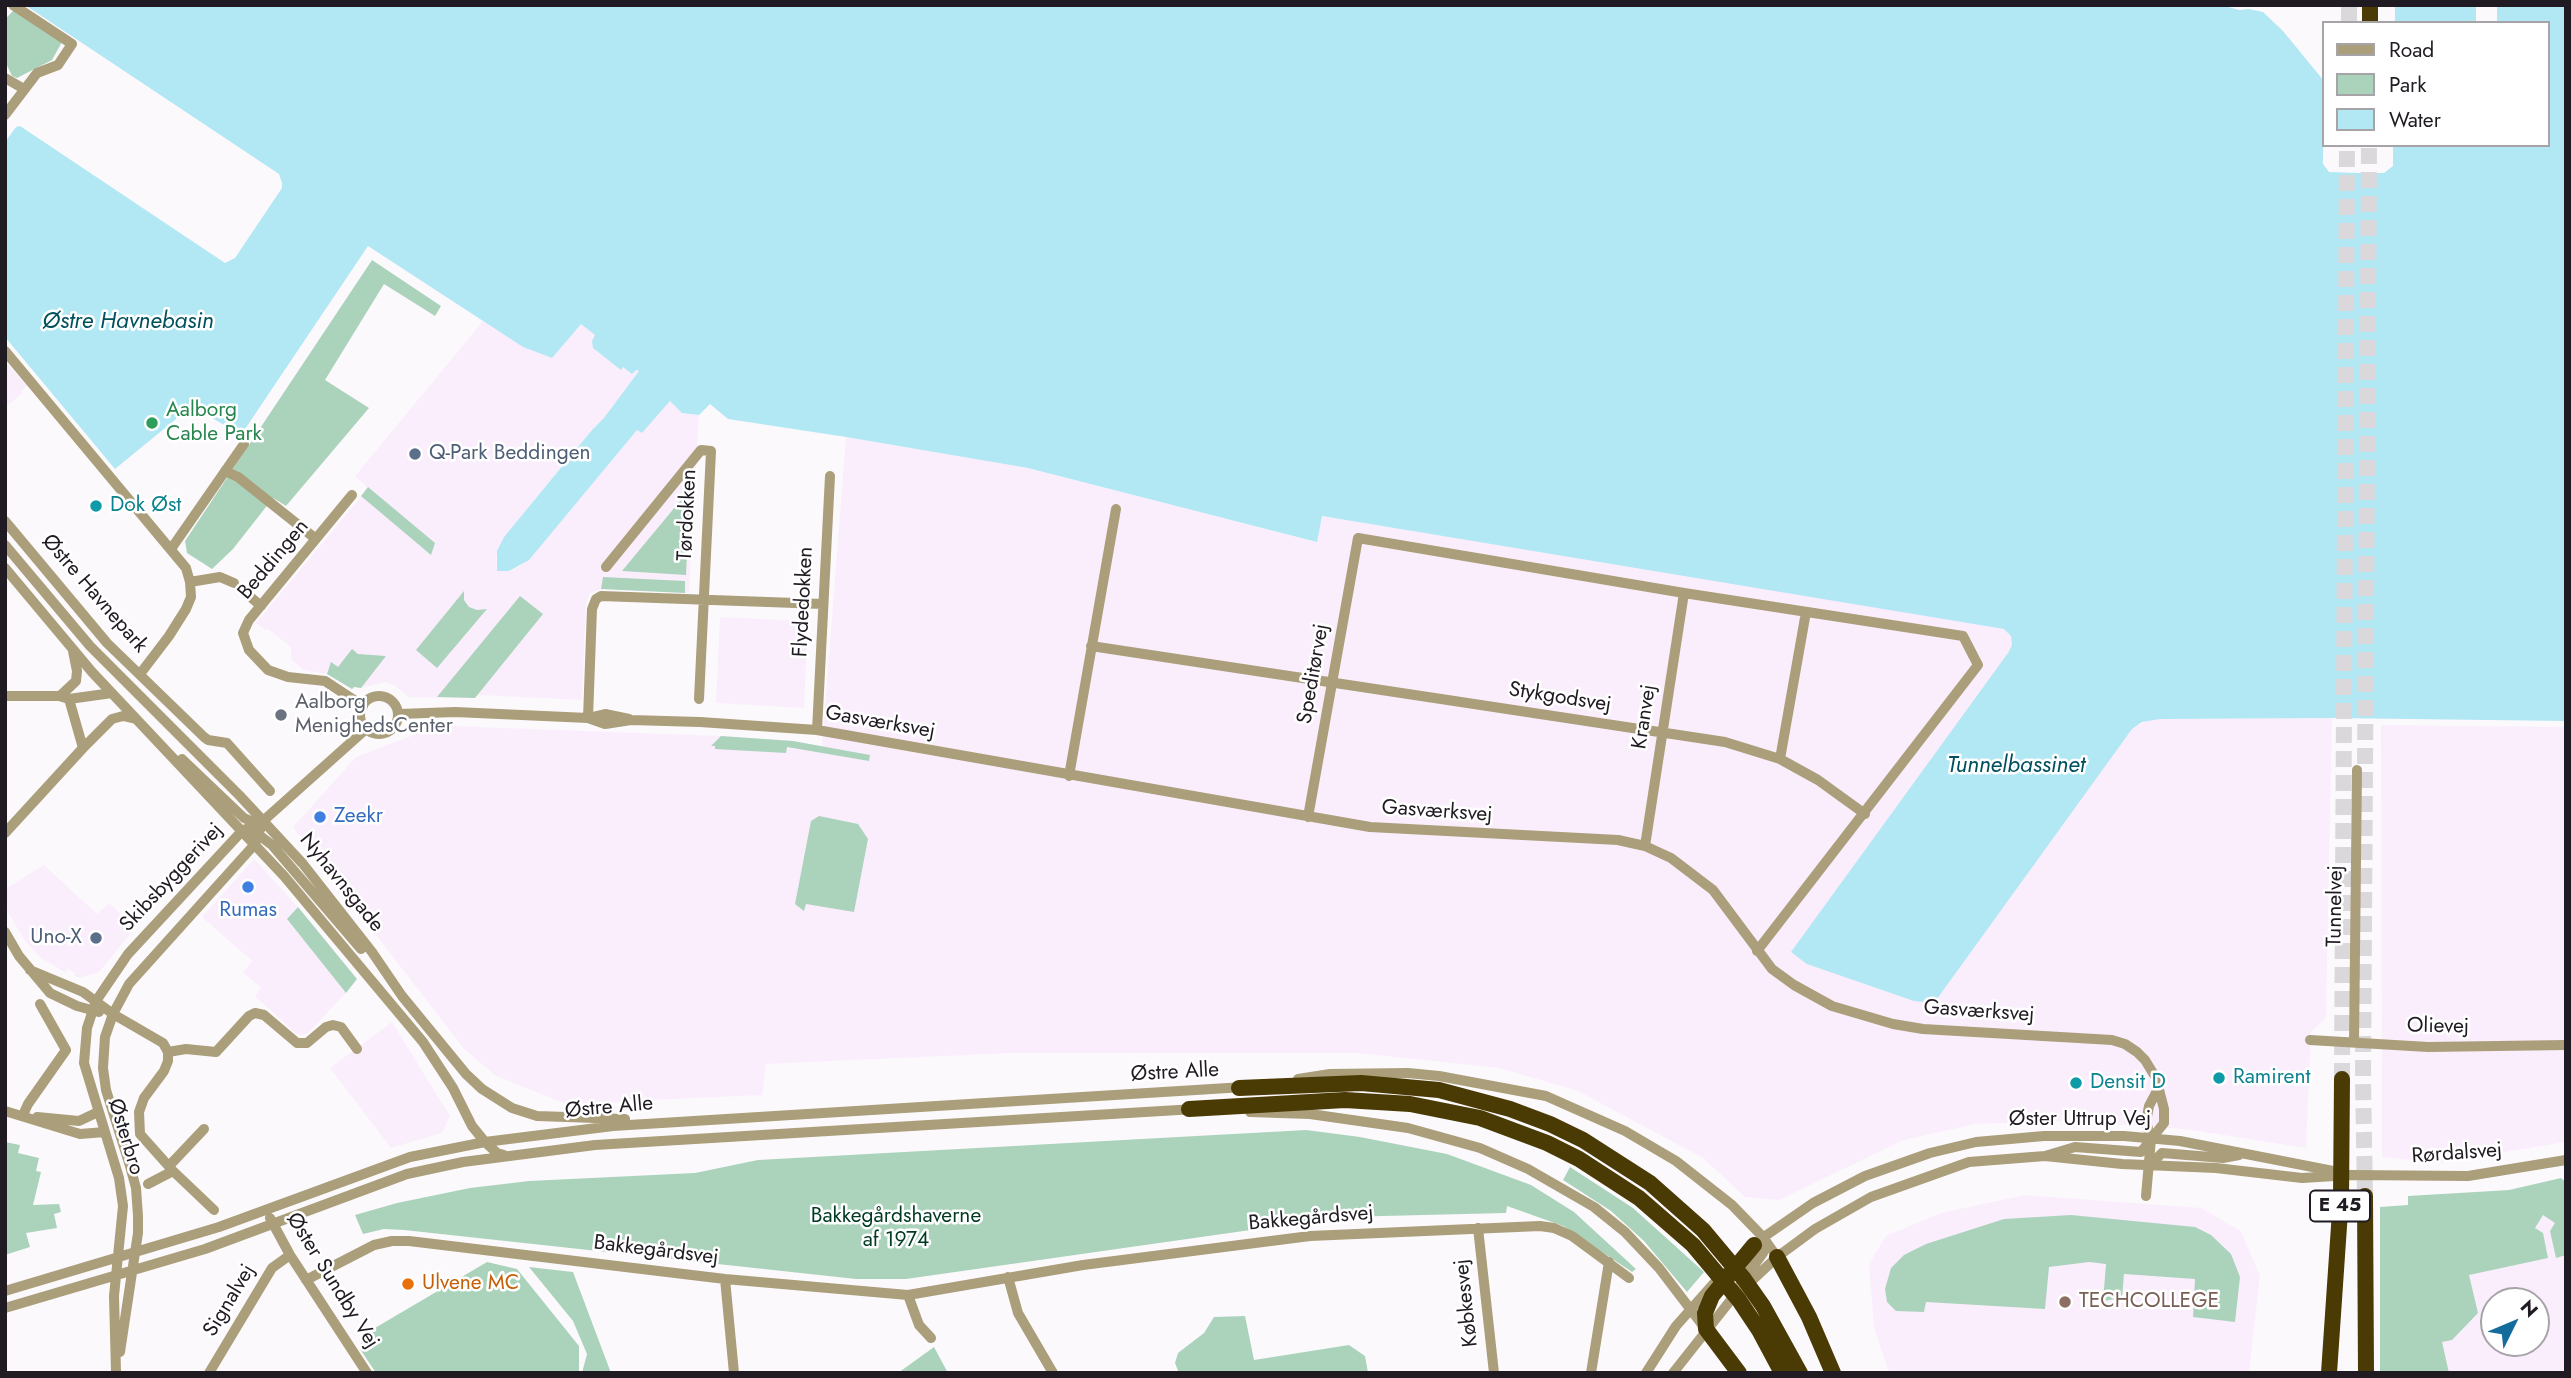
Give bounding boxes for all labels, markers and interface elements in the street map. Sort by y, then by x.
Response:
legend [2322,21,2550,147]
text: Road [2389,35,2434,65]
text: Park [2389,70,2426,100]
text: Water [2389,105,2441,135]
water label: Østre Havnebasin [42,308,214,336]
place label: Aalborg Cable Park [166,398,262,448]
marker: Aalborg Cable Park [144,415,160,431]
place label: Q-Park Beddingen [429,441,590,467]
marker: Q-Park Beddingen [407,446,423,462]
street label: Tørdokken [673,468,703,562]
place label: Dok Øst [110,493,181,519]
marker: Dok Øst [88,498,104,514]
street label: Beddingen [233,515,315,605]
street label: Østre Havnepark [36,530,152,658]
street label: Flydedokken [789,546,819,658]
street label: Speditørvej [1293,622,1335,726]
street label: Stykgodsvej [1507,677,1613,719]
street label: Kranvej [1627,683,1663,751]
place label: Aalborg MenighedsCenter [295,690,453,740]
street label: Gasværksvej [823,701,937,745]
marker: Aalborg MenighedsCenter [273,707,289,723]
water label: Tunnelbassinet [1947,752,2085,780]
street label: Gasværksvej [1381,796,1493,828]
place label: Zeekr [334,804,383,830]
marker: Zeekr [312,809,328,825]
street label: Skibsbyggerivej [115,818,229,938]
street label: Nyhavnsgade [293,828,389,938]
street label: Tunnelvej [2323,865,2349,947]
marker: Rumas [240,879,256,895]
place label: Rumas [219,898,277,924]
place label: Uno-X [30,925,82,951]
marker: Uno-X [88,930,104,946]
street label: Gasværksvej [1923,996,2035,1028]
street label: Olievej [2407,1014,2469,1040]
street label: Østre Alle [1130,1058,1220,1088]
place label: Ramirent [2233,1065,2310,1091]
place label: Densit D [2090,1070,2166,1096]
marker: Ramirent [2211,1070,2227,1086]
marker: Densit D [2068,1075,2084,1091]
street label: Østre Alle [564,1092,654,1124]
street label: Østerbro [101,1096,149,1178]
street label: Øster Uttrup Vej [2009,1107,2151,1133]
street label: Rørdalsvej [2411,1138,2503,1170]
road number: E 45 [2310,1190,2370,1222]
street label: Bakkegårdsvej [1247,1201,1375,1237]
park label: Bakkegårdshaverne af 1974 [811,1204,981,1254]
street label: Øster Sundby Vej [280,1208,384,1354]
street label: Bakkegårdsvej [592,1231,720,1271]
street label: Købkesvej [1450,1258,1484,1348]
street label: Signalvej [199,1260,261,1342]
place label: Ulvene MC [422,1271,519,1297]
marker: Ulvene MC [400,1276,416,1292]
north arrow [2480,1287,2550,1357]
place label: TECHCOLLEGE [2079,1289,2219,1315]
marker: TECHCOLLEGE [2057,1294,2073,1310]
text: N [2514,1294,2544,1323]

